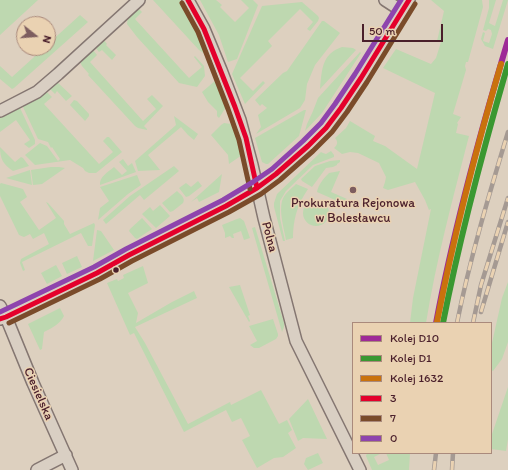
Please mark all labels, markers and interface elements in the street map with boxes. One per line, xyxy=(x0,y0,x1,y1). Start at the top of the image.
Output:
north arrow xyxy=(16,16,56,56)
scale bar xyxy=(364,16,445,42)
text: 50 m xyxy=(369,24,395,38)
text: N xyxy=(40,34,54,45)
marker: Prokuratura Rejonowa w Bolesławcu xyxy=(348,185,358,195)
place label: Prokuratura Rejonowa w Bolesławcu xyxy=(291,196,415,227)
street label: Polna xyxy=(257,220,281,254)
unlabelled marker xyxy=(111,265,121,275)
legend xyxy=(352,322,492,454)
text: Kolej D10 xyxy=(390,331,439,345)
text: Kolej D1 xyxy=(390,351,432,365)
street label: Ciesielska xyxy=(20,365,56,423)
text: Kolej 1632 xyxy=(390,371,443,385)
text: 3 xyxy=(390,391,397,405)
text: 7 xyxy=(390,411,396,425)
text: 0 xyxy=(390,431,397,445)

